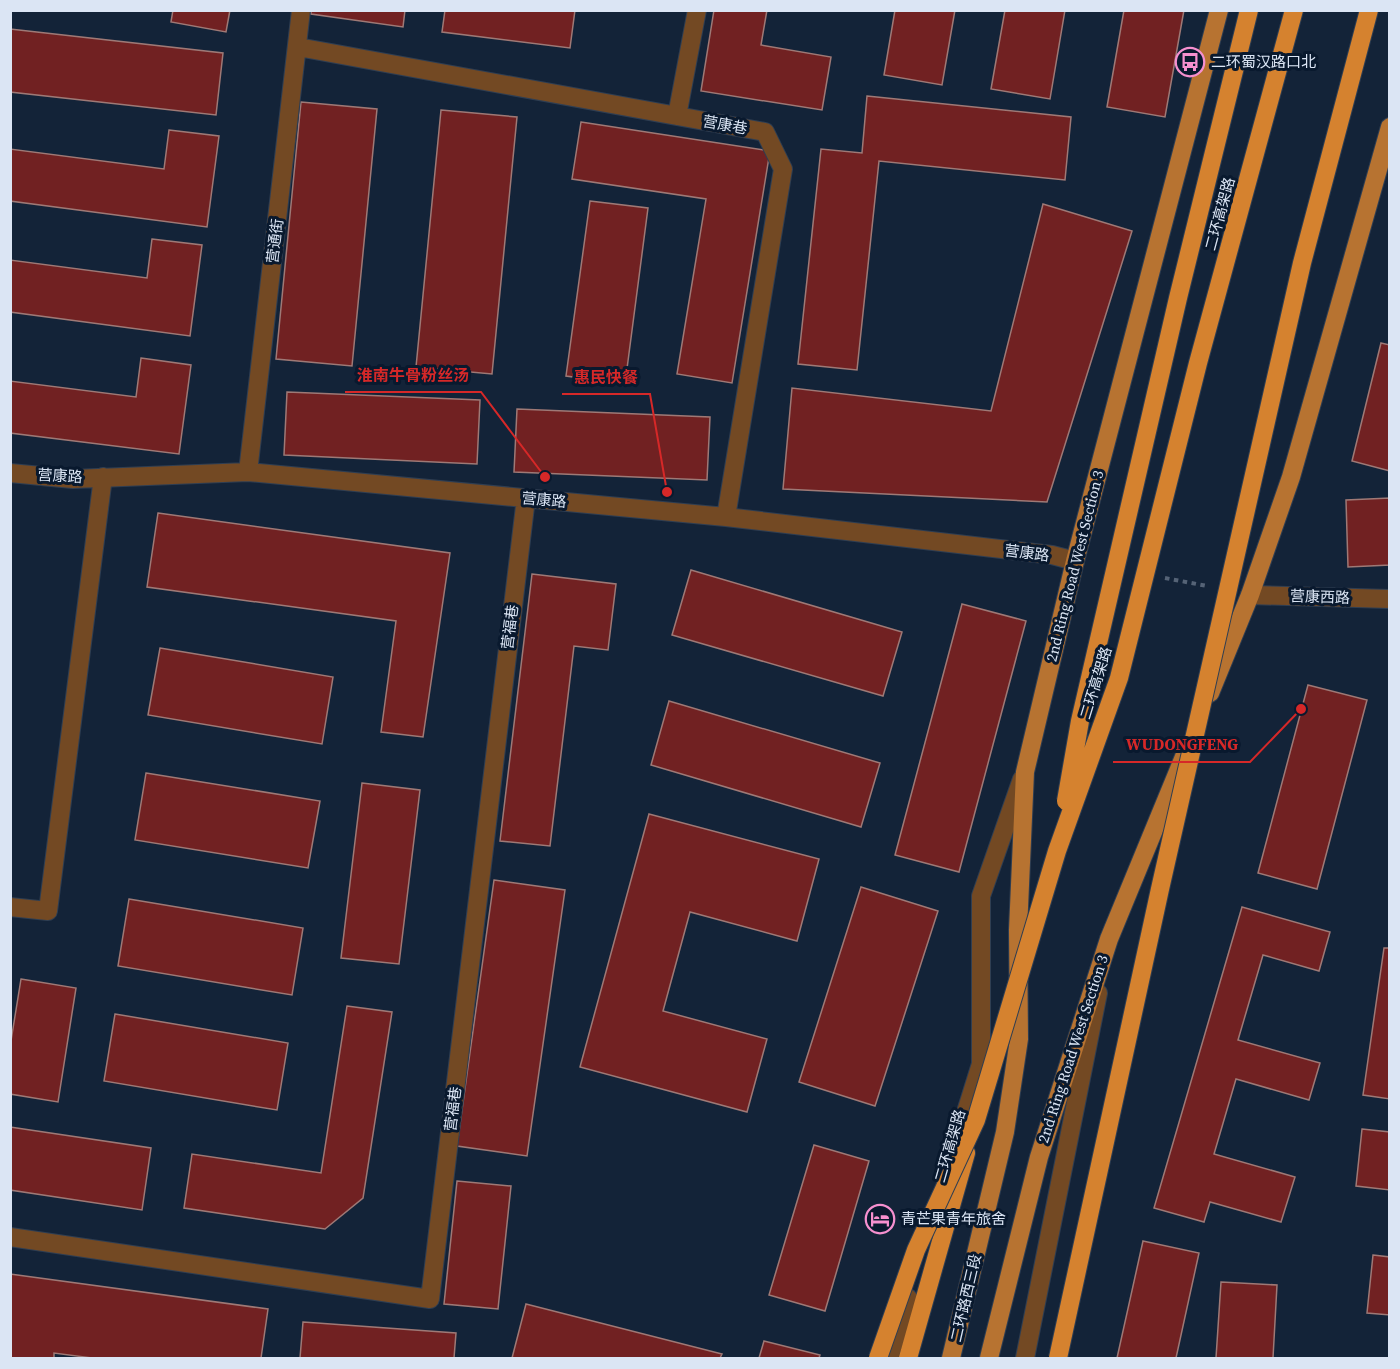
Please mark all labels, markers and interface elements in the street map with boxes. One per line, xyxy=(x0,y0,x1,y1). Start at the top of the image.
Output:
bus stop icon: 二环蜀汉路口北 xyxy=(1174,46,1206,78)
place label: 二环蜀汉路口北 xyxy=(1211,51,1316,72)
street label: 营康巷 xyxy=(701,110,749,139)
street label: 二环高架路 xyxy=(1200,175,1239,253)
street label: 营通街 xyxy=(261,217,288,265)
callout: 淮南牛骨粉丝汤 xyxy=(345,358,481,392)
callout: 惠民快餐 xyxy=(562,360,650,394)
text: 淮南牛骨粉丝汤 xyxy=(357,364,469,386)
text: 惠民快餐 xyxy=(574,366,638,388)
street label: 营康路 xyxy=(37,464,83,487)
street label: 2nd Ring Road West Section 3 xyxy=(1041,468,1108,664)
street label: 营康路 xyxy=(521,487,567,512)
street label: 营康路 xyxy=(1003,539,1051,566)
street label: 营康西路 xyxy=(1290,585,1350,608)
street label: 营福巷 xyxy=(496,603,523,651)
street label: 二环高架路 xyxy=(1075,644,1117,722)
callout: WUDONGFENG xyxy=(1113,728,1250,762)
text: WUDONGFENG xyxy=(1126,733,1238,755)
street label: 2nd Ring Road West Section 3 xyxy=(1032,952,1113,1146)
street label: 营福巷 xyxy=(439,1085,466,1133)
street label: 二环高架路 xyxy=(929,1107,970,1185)
hotel icon: 青芒果青年旅舍 xyxy=(864,1203,896,1235)
place label: 青芒果青年旅舍 xyxy=(901,1208,1006,1229)
street label: 二环路西三段 xyxy=(945,1252,986,1344)

